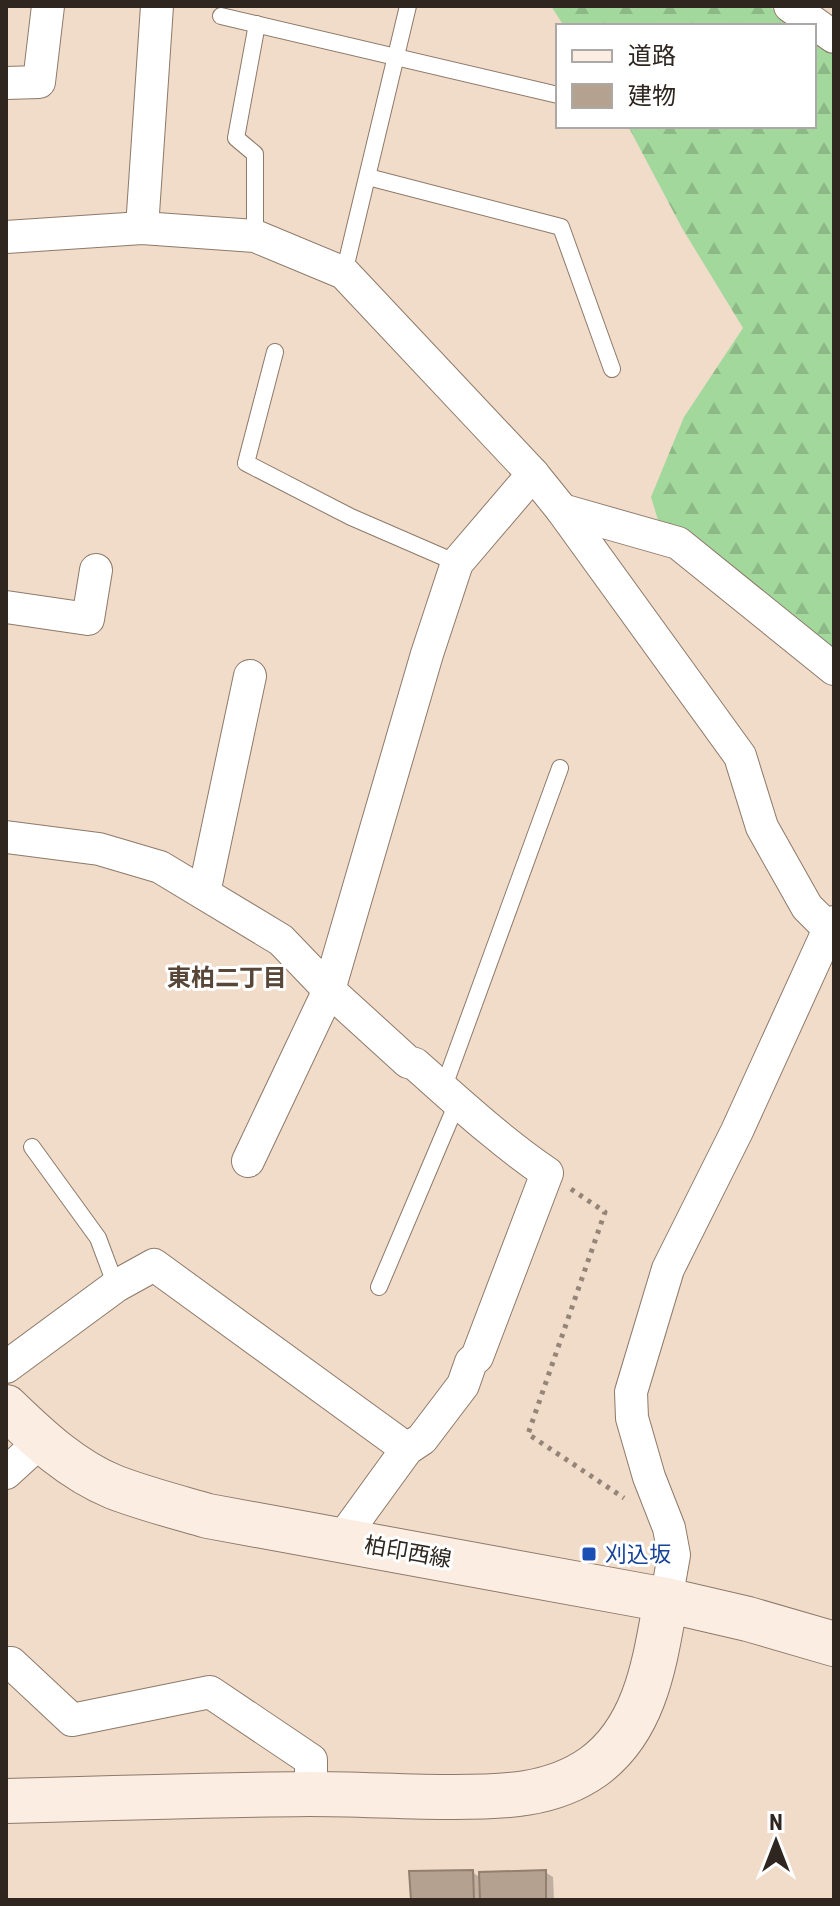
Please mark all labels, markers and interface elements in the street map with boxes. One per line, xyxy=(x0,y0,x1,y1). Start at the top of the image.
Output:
legend xyxy=(556,24,816,128)
text: 道路 xyxy=(628,42,676,70)
text: 建物 xyxy=(628,82,676,110)
district label: 東柏二丁目 xyxy=(167,964,287,992)
street label: 柏印西線 xyxy=(362,1532,454,1572)
place label: 刈込坂 xyxy=(605,1542,671,1567)
marker: 刈込坂 xyxy=(580,1545,598,1563)
north arrow xyxy=(736,1802,816,1882)
text: N xyxy=(769,1810,783,1835)

